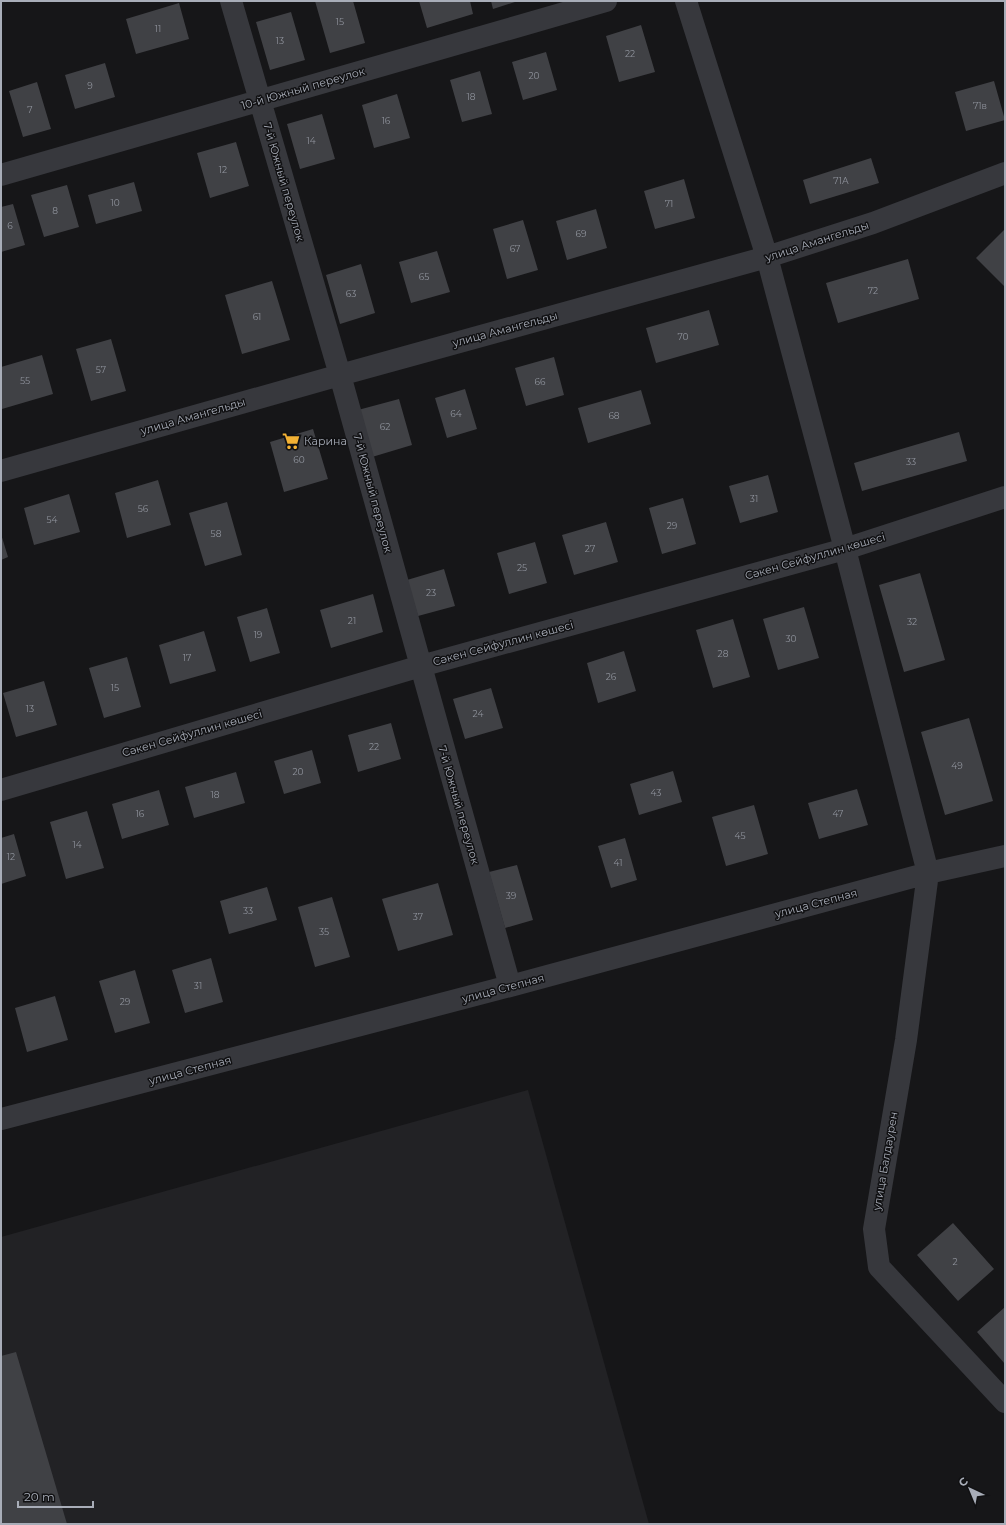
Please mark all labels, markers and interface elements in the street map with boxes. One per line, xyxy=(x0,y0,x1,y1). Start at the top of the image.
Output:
house number: 15 xyxy=(336,16,344,27)
house number: 11 xyxy=(155,23,161,34)
house number: 13 xyxy=(276,35,284,46)
house number: 22 xyxy=(625,48,635,59)
street label: 10-й Южный переулок xyxy=(239,63,367,112)
house number: 20 xyxy=(528,70,540,81)
house number: 9 xyxy=(87,80,93,91)
house number: 18 xyxy=(467,91,476,102)
house number: 71в xyxy=(973,100,987,111)
house number: 7 xyxy=(27,104,33,115)
house number: 16 xyxy=(382,115,391,126)
street label: 7-й Южный переулок xyxy=(260,121,308,243)
house number: 14 xyxy=(306,135,316,146)
house number: 12 xyxy=(219,164,227,175)
house number: 71А xyxy=(833,175,849,186)
house number: 10 xyxy=(110,197,120,208)
house number: 71 xyxy=(665,198,673,209)
house number: 8 xyxy=(52,205,58,216)
street label: улица Амангельды xyxy=(762,218,871,265)
house number: 6 xyxy=(7,220,13,231)
house number: 69 xyxy=(576,228,587,239)
house number: 67 xyxy=(510,243,520,254)
house number: 65 xyxy=(419,271,429,282)
house number: 72 xyxy=(868,285,878,296)
house number: 63 xyxy=(346,288,356,299)
street label: улица Амангельды xyxy=(450,308,559,350)
house number: 61 xyxy=(253,311,261,322)
house number: 70 xyxy=(677,331,689,342)
house number: 57 xyxy=(96,364,106,375)
house number: 55 xyxy=(20,375,30,386)
house number: 66 xyxy=(535,376,546,387)
street label: улица Амангельды xyxy=(138,394,247,438)
house number: 64 xyxy=(450,408,462,419)
house number: 68 xyxy=(608,410,620,421)
house number: 62 xyxy=(380,421,390,432)
supermarket icon: Карина xyxy=(281,431,301,451)
street label: 7-й Южный переулок xyxy=(350,432,396,555)
place label: Карина xyxy=(304,434,347,448)
house number: 60 xyxy=(293,454,305,465)
house number: 33 xyxy=(906,456,916,467)
house number: 31 xyxy=(750,493,758,504)
house number: 56 xyxy=(138,503,149,514)
house number: 54 xyxy=(46,514,58,525)
house number: 29 xyxy=(667,520,678,531)
house number: 58 xyxy=(211,528,222,539)
street label: Сәкен Сейфуллин көшесі xyxy=(743,529,887,583)
house number: 27 xyxy=(585,543,595,554)
house number: 25 xyxy=(517,562,527,573)
house number: 23 xyxy=(426,587,436,598)
house number: 21 xyxy=(348,615,356,626)
house number: 32 xyxy=(907,616,917,627)
street label: Сәкен Сейфуллин көшесі xyxy=(431,617,575,669)
house number: 19 xyxy=(254,629,263,640)
house number: 30 xyxy=(785,633,797,644)
house number: 28 xyxy=(718,648,729,659)
house number: 17 xyxy=(183,652,191,663)
house number: 26 xyxy=(606,671,617,682)
house number: 15 xyxy=(111,682,119,693)
house number: 13 xyxy=(26,703,34,714)
street label: Сәкен Сейфуллин көшесі xyxy=(120,706,264,760)
house number: 24 xyxy=(473,708,483,719)
house number: 22 xyxy=(369,741,379,752)
street label: 7-й Южный переулок xyxy=(435,744,483,866)
house number: 49 xyxy=(951,760,963,771)
house number: 20 xyxy=(292,766,304,777)
house number: 43 xyxy=(651,787,661,798)
house number: 18 xyxy=(211,789,220,800)
house number: 16 xyxy=(136,808,145,819)
house number: 47 xyxy=(833,808,843,819)
house number: 45 xyxy=(734,830,746,841)
house number: 14 xyxy=(72,839,82,850)
house number: 12 xyxy=(7,851,15,862)
house number: 41 xyxy=(614,857,622,868)
street label: улица Степная xyxy=(772,885,859,921)
house number: 39 xyxy=(506,890,517,901)
house number: 33 xyxy=(243,905,253,916)
house number: 37 xyxy=(413,911,423,922)
house number: 35 xyxy=(319,926,329,937)
street label: улица Степная xyxy=(459,970,546,1006)
house number: 31 xyxy=(194,980,202,991)
house number: 29 xyxy=(120,996,131,1007)
street label: улица Степная xyxy=(146,1052,233,1088)
street label: улица Балдаурен xyxy=(869,1111,901,1212)
house number: 2 xyxy=(952,1256,958,1267)
north arrow xyxy=(950,1469,990,1509)
text: С xyxy=(955,1474,971,1490)
scale bar xyxy=(18,1483,93,1509)
text: 20 m xyxy=(24,1489,55,1504)

